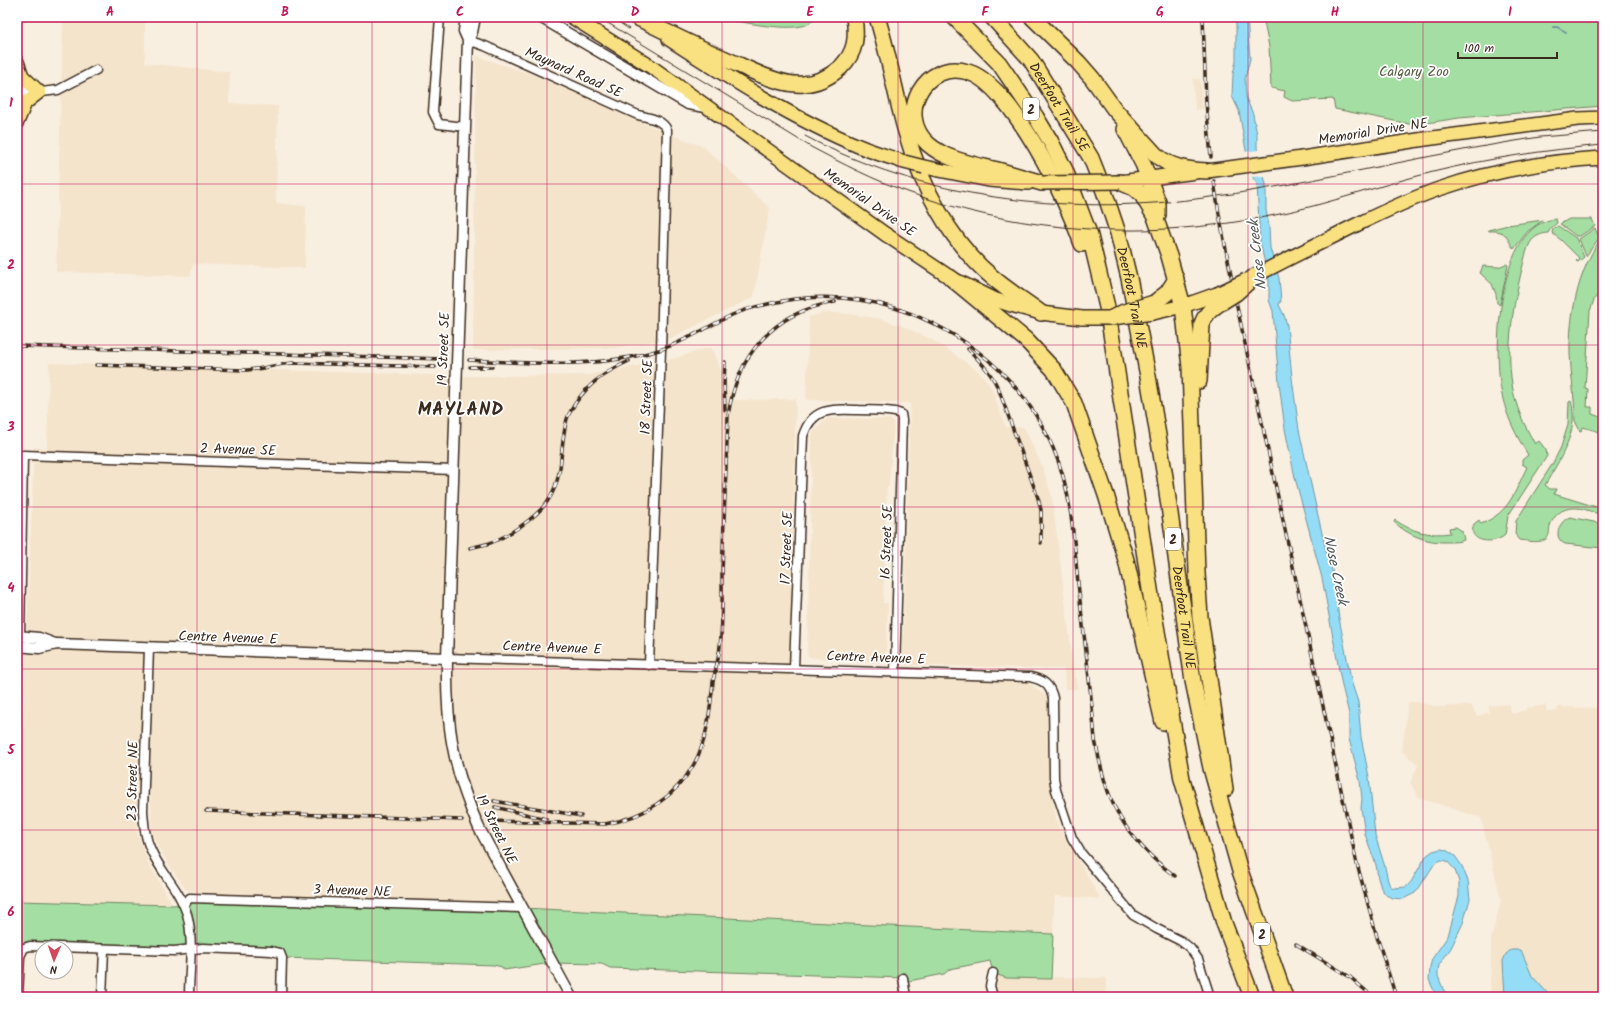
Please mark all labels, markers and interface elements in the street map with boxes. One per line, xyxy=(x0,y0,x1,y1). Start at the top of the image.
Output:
text: A xyxy=(106,2,114,23)
text: B xyxy=(281,2,289,23)
text: C xyxy=(456,2,464,23)
text: D xyxy=(631,2,640,23)
text: E xyxy=(806,2,814,23)
text: F xyxy=(981,2,989,23)
text: G xyxy=(1156,2,1164,23)
text: H xyxy=(1331,2,1340,23)
text: I xyxy=(1508,2,1512,23)
scale bar xyxy=(1458,34,1557,60)
text: 100 m xyxy=(1464,39,1495,58)
street label: Maynard Road SE xyxy=(521,42,627,105)
street label: Deerfoot Trail SE xyxy=(1023,58,1095,157)
park label: Calgary Zoo xyxy=(1379,61,1449,83)
text: 1 xyxy=(9,93,13,114)
road number: 2 xyxy=(1023,98,1039,120)
street label: Memorial Drive NE xyxy=(1317,112,1430,152)
street label: Memorial Drive SE xyxy=(819,163,921,244)
water label: Nose Creek xyxy=(1242,216,1274,291)
street label: Deerfoot Trail NE xyxy=(1110,244,1153,352)
text: 2 xyxy=(7,255,15,276)
street label: 19 Street SE xyxy=(432,311,456,386)
street label: 18 Street SE xyxy=(635,358,659,435)
district label: MAYLAND xyxy=(418,396,504,425)
text: 3 xyxy=(6,417,15,438)
street label: 2 Avenue SE xyxy=(200,438,277,462)
street label: 16 Street SE xyxy=(875,504,899,580)
street label: 17 Street SE xyxy=(775,510,799,585)
road number: 2 xyxy=(1165,528,1181,550)
water label: Nose Creek xyxy=(1316,533,1355,609)
street label: Deerfoot Trail NE xyxy=(1165,564,1201,671)
text: 4 xyxy=(7,578,15,599)
street label: Centre Avenue E xyxy=(178,625,279,651)
street label: Centre Avenue E xyxy=(502,635,603,661)
street label: Centre Avenue E xyxy=(826,645,927,671)
text: 5 xyxy=(7,740,16,761)
street label: 23 Street NE xyxy=(121,740,145,821)
street label: 19 Street NE xyxy=(470,791,523,869)
street label: 3 Avenue NE xyxy=(313,879,392,903)
text: 6 xyxy=(7,902,15,923)
road number: 2 xyxy=(1254,923,1270,945)
north arrow xyxy=(34,940,74,980)
text: N xyxy=(50,960,57,978)

